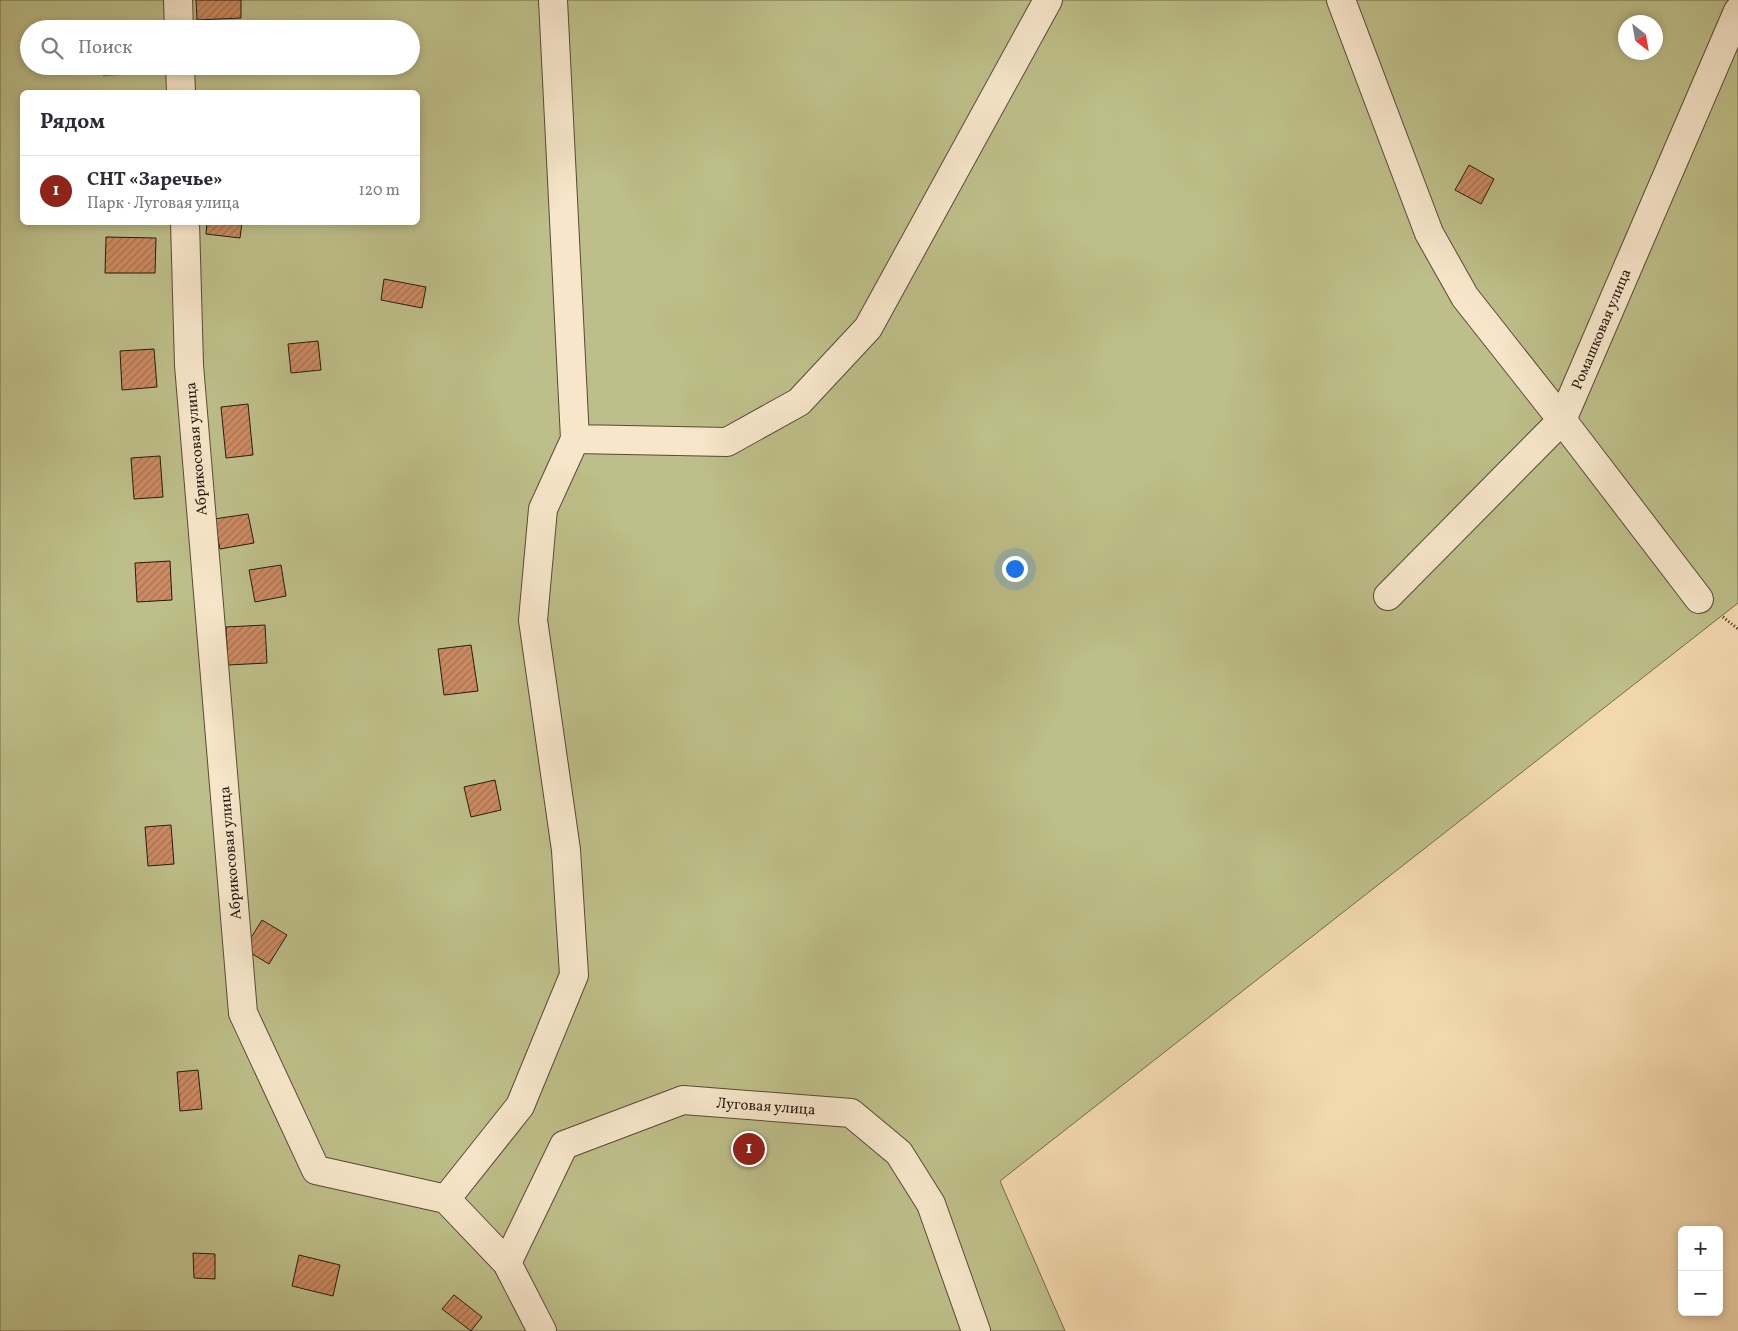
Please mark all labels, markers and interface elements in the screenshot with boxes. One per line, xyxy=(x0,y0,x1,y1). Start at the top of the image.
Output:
north arrow xyxy=(1618,15,1663,60)
search box xyxy=(20,20,420,75)
icon: search xyxy=(38,34,66,62)
text: Поиск xyxy=(78,35,132,61)
text: Рядом xyxy=(40,108,105,137)
text: СНТ «Заречье» xyxy=(87,167,223,193)
text: 1 xyxy=(53,180,59,202)
text: 120 m xyxy=(358,180,400,202)
text: Парк · Луговая улица xyxy=(87,193,240,215)
street label: Ромашковая улица xyxy=(1567,266,1637,393)
street label: Абрикосовая улица xyxy=(181,381,214,516)
your location xyxy=(1002,556,1028,582)
street label: Абрикосовая улица xyxy=(215,785,248,920)
street label: Луговая улица xyxy=(716,1094,816,1121)
pin: 1 xyxy=(733,1130,765,1168)
map controls xyxy=(1678,1226,1723,1316)
button: + xyxy=(1678,1226,1723,1271)
button: − xyxy=(1678,1271,1723,1316)

